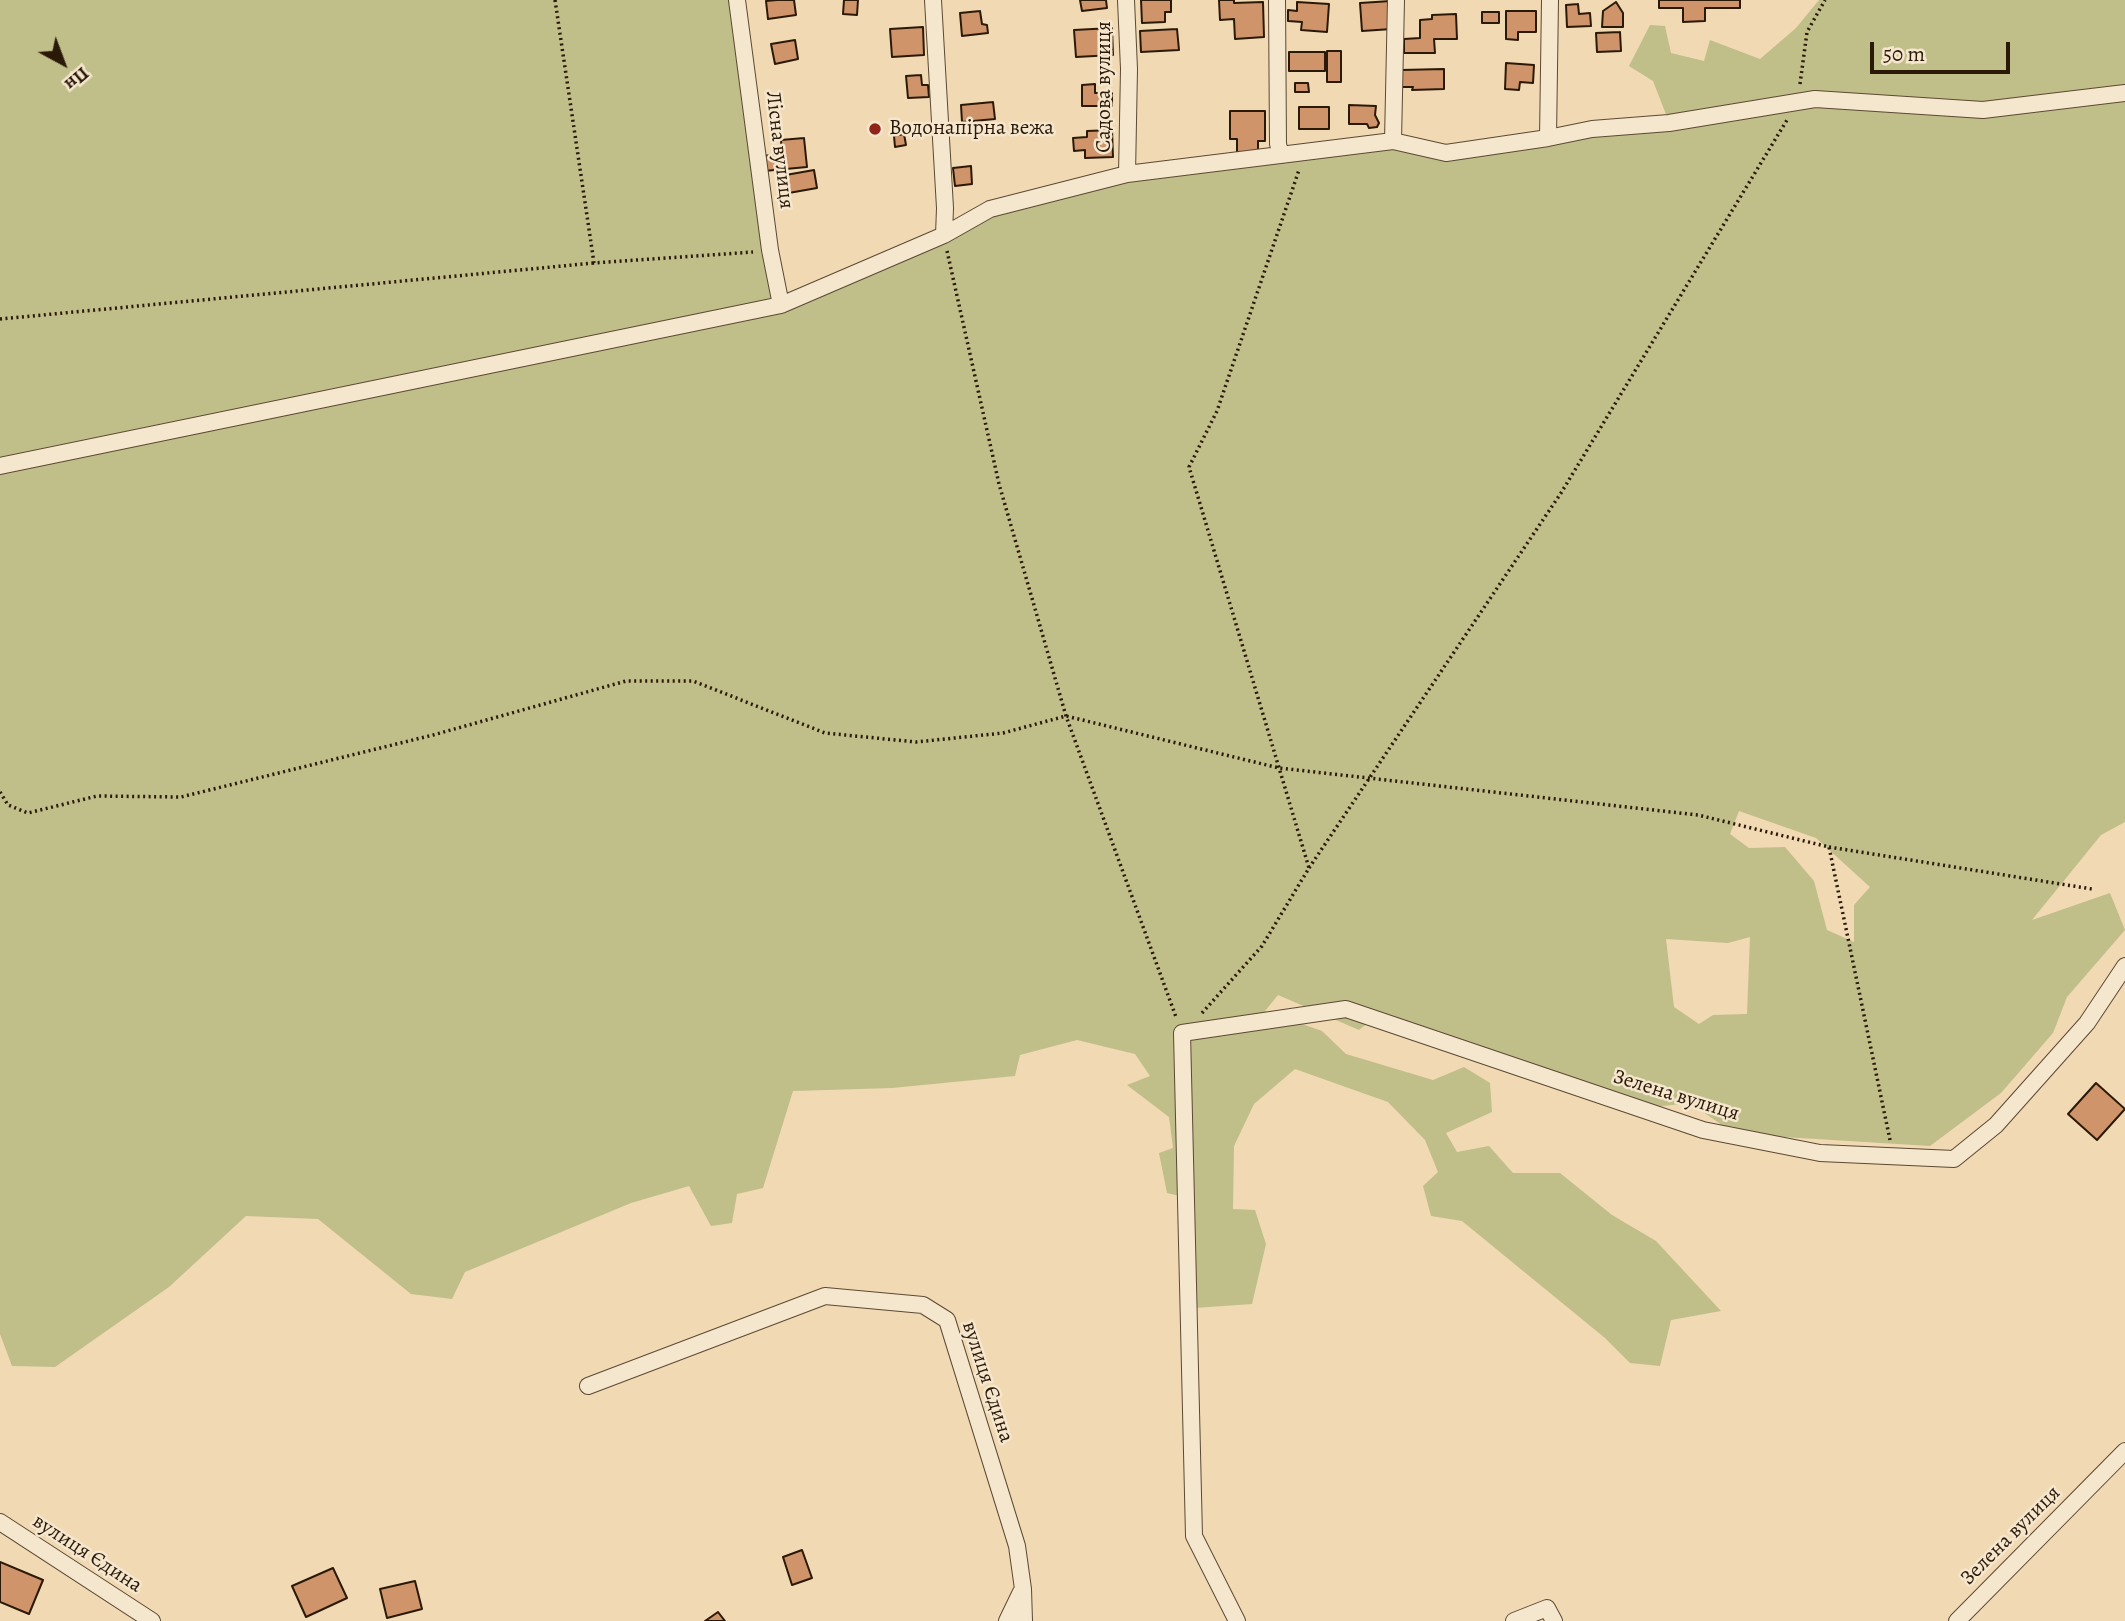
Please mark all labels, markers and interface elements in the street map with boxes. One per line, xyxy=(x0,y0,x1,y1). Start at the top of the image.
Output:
street label: Садова вулиця xyxy=(1092,21,1118,153)
north arrow xyxy=(28,28,98,98)
scale bar xyxy=(1873,28,2013,72)
text: 50 m xyxy=(1883,40,1925,68)
text: Пн xyxy=(59,61,95,97)
street label: Лісна вулиця xyxy=(759,90,799,210)
place label: Водонапірна вежа xyxy=(889,116,1054,142)
marker: Водонапірна вежа xyxy=(867,121,883,137)
street label: Зелена вулиця xyxy=(1610,1065,1742,1127)
street label: вулиця Єдина xyxy=(956,1318,1018,1446)
street label: Зелена вулиця xyxy=(1956,1481,2066,1591)
street label: вулиця Єдина xyxy=(27,1509,147,1599)

